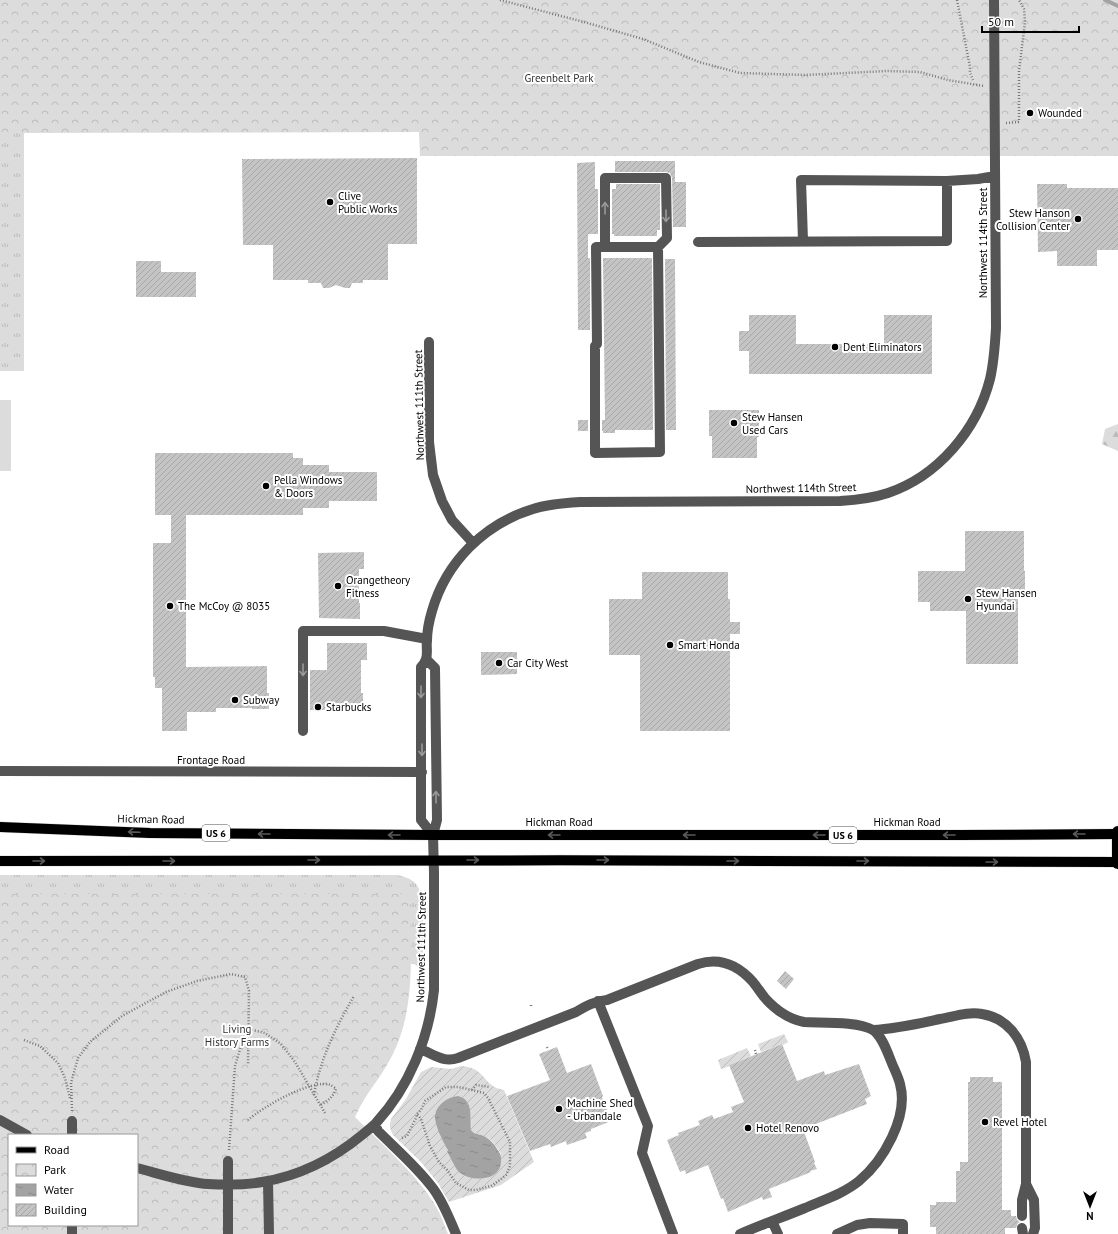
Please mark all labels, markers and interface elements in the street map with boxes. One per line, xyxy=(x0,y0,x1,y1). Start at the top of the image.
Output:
scale bar xyxy=(982,8,1079,34)
text: 50 m xyxy=(988,14,1014,29)
park label: Greenbelt Park xyxy=(524,71,594,85)
place label: Wounded xyxy=(1038,106,1082,120)
marker: Wounded xyxy=(1025,108,1035,118)
street label: Northwest 114th Street xyxy=(976,187,990,298)
place label: Clive Public Works xyxy=(338,189,398,216)
marker: Clive Public Works xyxy=(325,197,335,207)
one-way arrow xyxy=(601,202,609,215)
place label: Stew Hanson Collision Center xyxy=(996,206,1070,233)
one-way arrow xyxy=(662,209,670,222)
marker: Stew Hanson Collision Center xyxy=(1073,214,1083,224)
place label: Dent Eliminators xyxy=(843,340,922,354)
marker: Dent Eliminators xyxy=(830,342,840,352)
street label: Northwest 111th Street xyxy=(411,349,427,460)
place label: Stew Hansen Used Cars xyxy=(742,410,803,437)
marker: Stew Hansen Used Cars xyxy=(729,418,739,428)
place label: Pella Windows & Doors xyxy=(274,473,343,500)
street label: Northwest 114th Street xyxy=(746,480,857,496)
marker: Pella Windows & Doors xyxy=(261,481,271,491)
place label: Orangetheory Fitness xyxy=(346,573,411,600)
marker: Orangetheory Fitness xyxy=(333,581,343,591)
place label: Stew Hansen Hyundai xyxy=(976,586,1037,613)
marker: Stew Hansen Hyundai xyxy=(963,594,973,604)
place label: The McCoy @ 8035 xyxy=(178,599,270,613)
marker: The McCoy @ 8035 xyxy=(165,601,175,611)
place label: Smart Honda xyxy=(678,638,740,652)
marker: Smart Honda xyxy=(665,640,675,650)
place label: Car City West xyxy=(507,656,569,670)
marker: Car City West xyxy=(494,658,504,668)
one-way arrow xyxy=(299,663,307,676)
one-way arrow xyxy=(417,685,425,698)
place label: Subway xyxy=(243,693,280,707)
marker: Subway xyxy=(230,695,240,705)
place label: Starbucks xyxy=(326,700,372,714)
marker: Starbucks xyxy=(313,702,323,712)
one-way arrow xyxy=(418,743,426,756)
street label: Frontage Road xyxy=(177,753,245,767)
one-way arrow xyxy=(433,791,440,804)
street label: Hickman Road xyxy=(117,811,185,827)
street label: Hickman Road xyxy=(525,815,593,829)
street label: Hickman Road xyxy=(873,815,941,829)
road number: US 6 xyxy=(202,825,230,841)
road number: US 6 xyxy=(829,827,857,843)
one-way arrow xyxy=(128,829,141,836)
one-way arrow xyxy=(258,830,271,838)
one-way arrow xyxy=(1073,830,1086,838)
one-way arrow xyxy=(388,831,401,839)
one-way arrow xyxy=(548,831,561,839)
one-way arrow xyxy=(683,831,696,839)
one-way arrow xyxy=(813,831,826,839)
one-way arrow xyxy=(943,831,956,839)
one-way arrow xyxy=(466,856,479,864)
one-way arrow xyxy=(596,856,609,864)
one-way arrow xyxy=(32,857,45,865)
one-way arrow xyxy=(162,857,175,865)
one-way arrow xyxy=(307,857,320,864)
one-way arrow xyxy=(726,857,739,865)
one-way arrow xyxy=(856,857,869,865)
one-way arrow xyxy=(985,858,998,866)
street label: Northwest 111th Street xyxy=(413,891,429,1002)
park label: Living History Farms xyxy=(205,1022,270,1049)
place label: Machine Shed - Urbandale xyxy=(567,1096,633,1123)
marker: Machine Shed - Urbandale xyxy=(554,1104,564,1114)
place label: Revel Hotel xyxy=(993,1115,1048,1129)
marker: Revel Hotel xyxy=(980,1117,990,1127)
place label: Hotel Renovo xyxy=(756,1121,819,1135)
marker: Hotel Renovo xyxy=(743,1123,753,1133)
legend xyxy=(8,1134,138,1226)
text: Road xyxy=(44,1142,69,1157)
text: Park xyxy=(44,1162,66,1177)
text: Water xyxy=(44,1182,74,1197)
north arrow xyxy=(1070,1186,1110,1226)
text: Building xyxy=(44,1202,87,1217)
text: N xyxy=(1086,1209,1094,1223)

